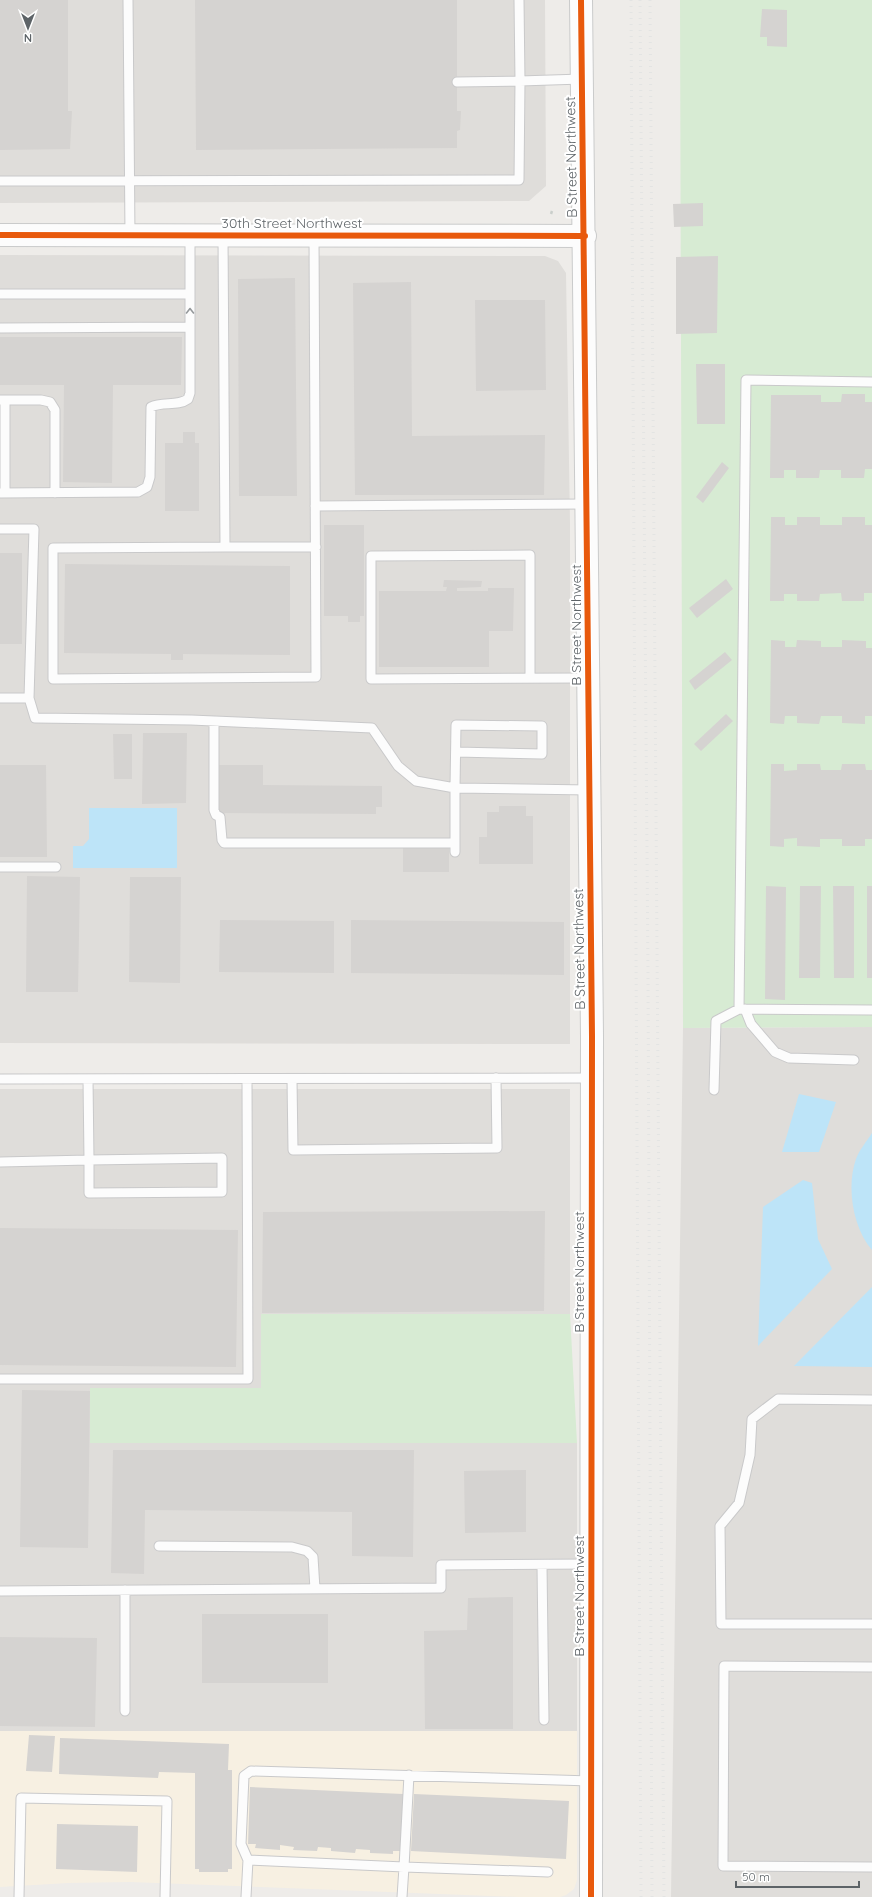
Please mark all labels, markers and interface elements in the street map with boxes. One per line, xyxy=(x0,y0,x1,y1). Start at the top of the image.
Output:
north arrow xyxy=(8,8,48,48)
text: N xyxy=(24,31,32,45)
street label: B Street Northwest xyxy=(561,96,581,218)
street label: 30th Street Northwest xyxy=(222,214,363,232)
one-way arrow xyxy=(186,308,194,314)
street label: B Street Northwest xyxy=(567,564,585,686)
street label: B Street Northwest xyxy=(569,888,589,1010)
street label: B Street Northwest xyxy=(570,1211,588,1333)
street label: B Street Northwest xyxy=(570,1535,588,1657)
scale bar xyxy=(736,1863,859,1889)
text: 50 m xyxy=(742,1869,770,1884)

